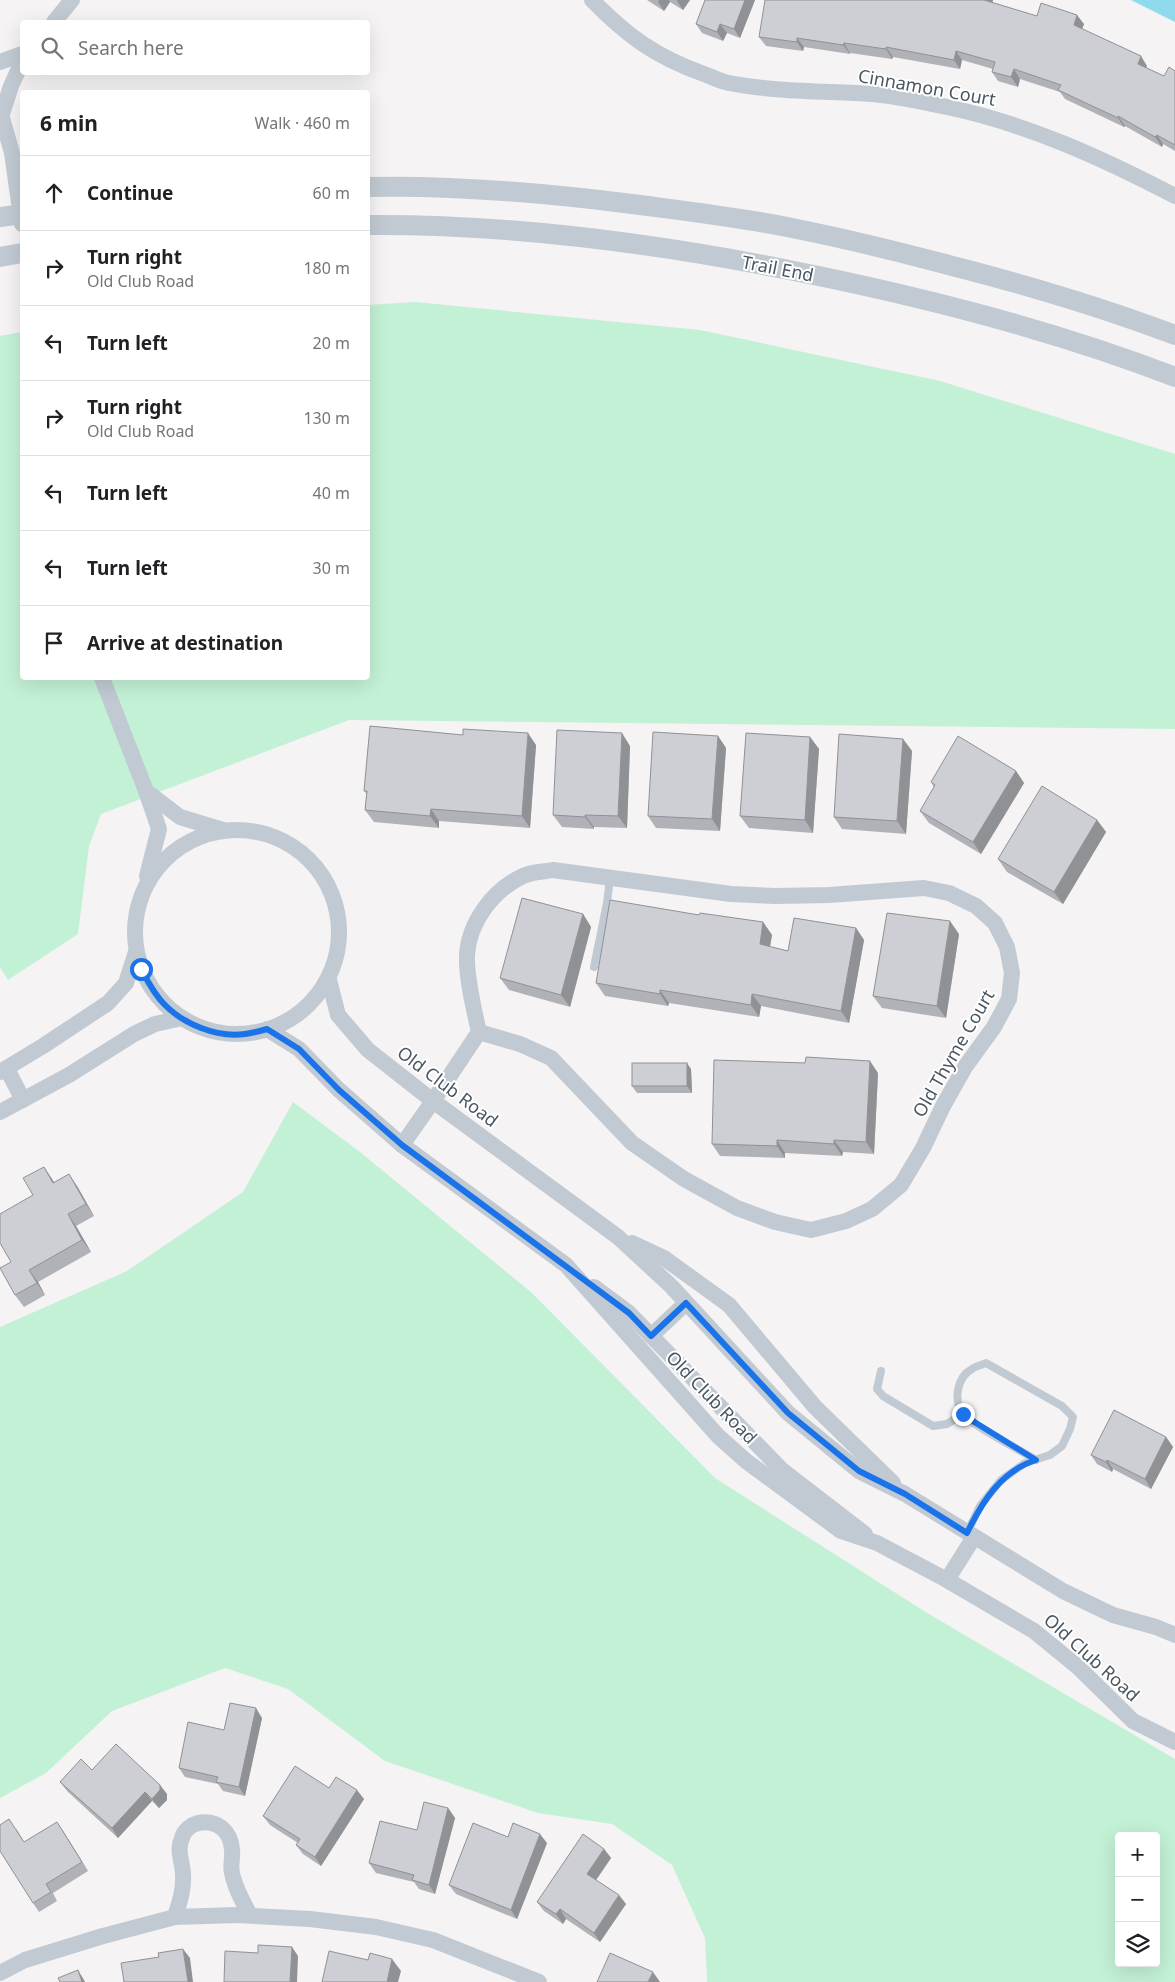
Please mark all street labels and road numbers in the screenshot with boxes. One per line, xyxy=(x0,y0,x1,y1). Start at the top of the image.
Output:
street label: Cinnamon Court xyxy=(856,63,998,111)
street label: Trail End xyxy=(740,249,816,287)
street label: Old Thyme Court xyxy=(907,984,1000,1121)
street label: Old Club Road xyxy=(393,1040,503,1132)
street label: Old Club Road xyxy=(661,1345,763,1449)
street label: Old Club Road xyxy=(1039,1608,1145,1706)

